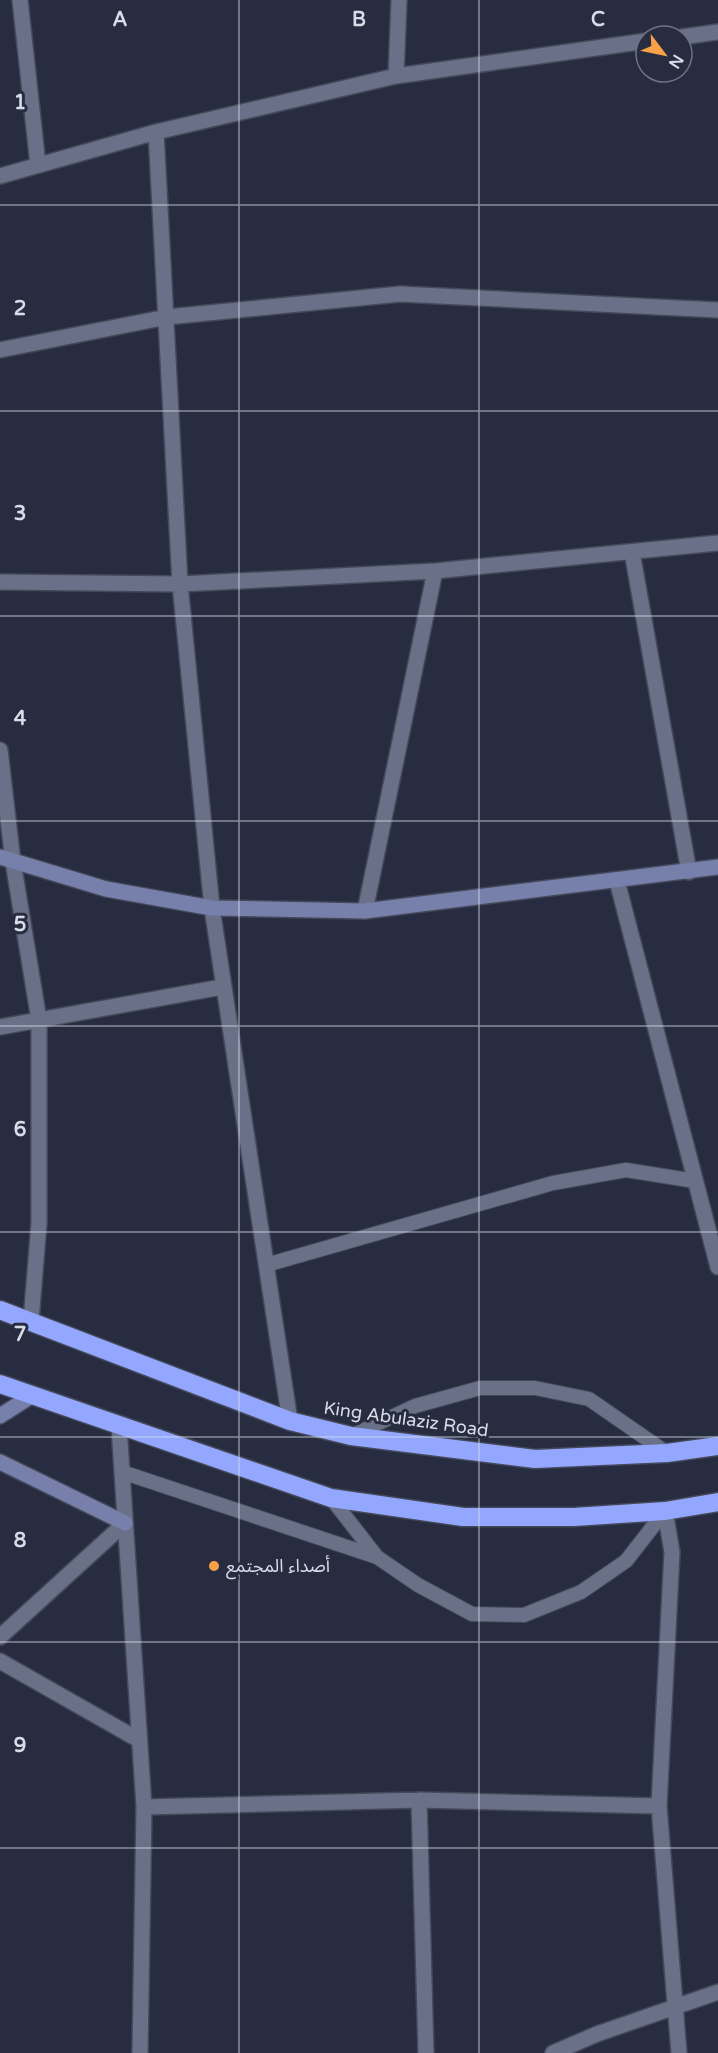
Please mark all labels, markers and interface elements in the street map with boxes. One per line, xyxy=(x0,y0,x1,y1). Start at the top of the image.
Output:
text: A xyxy=(113,8,128,32)
text: B xyxy=(352,8,366,32)
text: C xyxy=(591,8,605,32)
north arrow xyxy=(634,24,694,84)
text: N xyxy=(664,51,688,72)
text: 1 xyxy=(14,91,26,115)
text: 2 xyxy=(14,297,26,321)
text: 3 xyxy=(14,502,26,526)
text: 4 xyxy=(14,707,27,731)
text: 5 xyxy=(14,913,26,937)
text: 6 xyxy=(14,1118,26,1142)
text: 7 xyxy=(14,1323,26,1347)
street label: King Abulaziz Road xyxy=(322,1397,490,1441)
text: 8 xyxy=(14,1529,26,1553)
place label: أصداء المجتمع xyxy=(226,1555,330,1580)
marker: أصداء المجتمع xyxy=(207,1559,221,1573)
text: 9 xyxy=(14,1734,26,1758)

